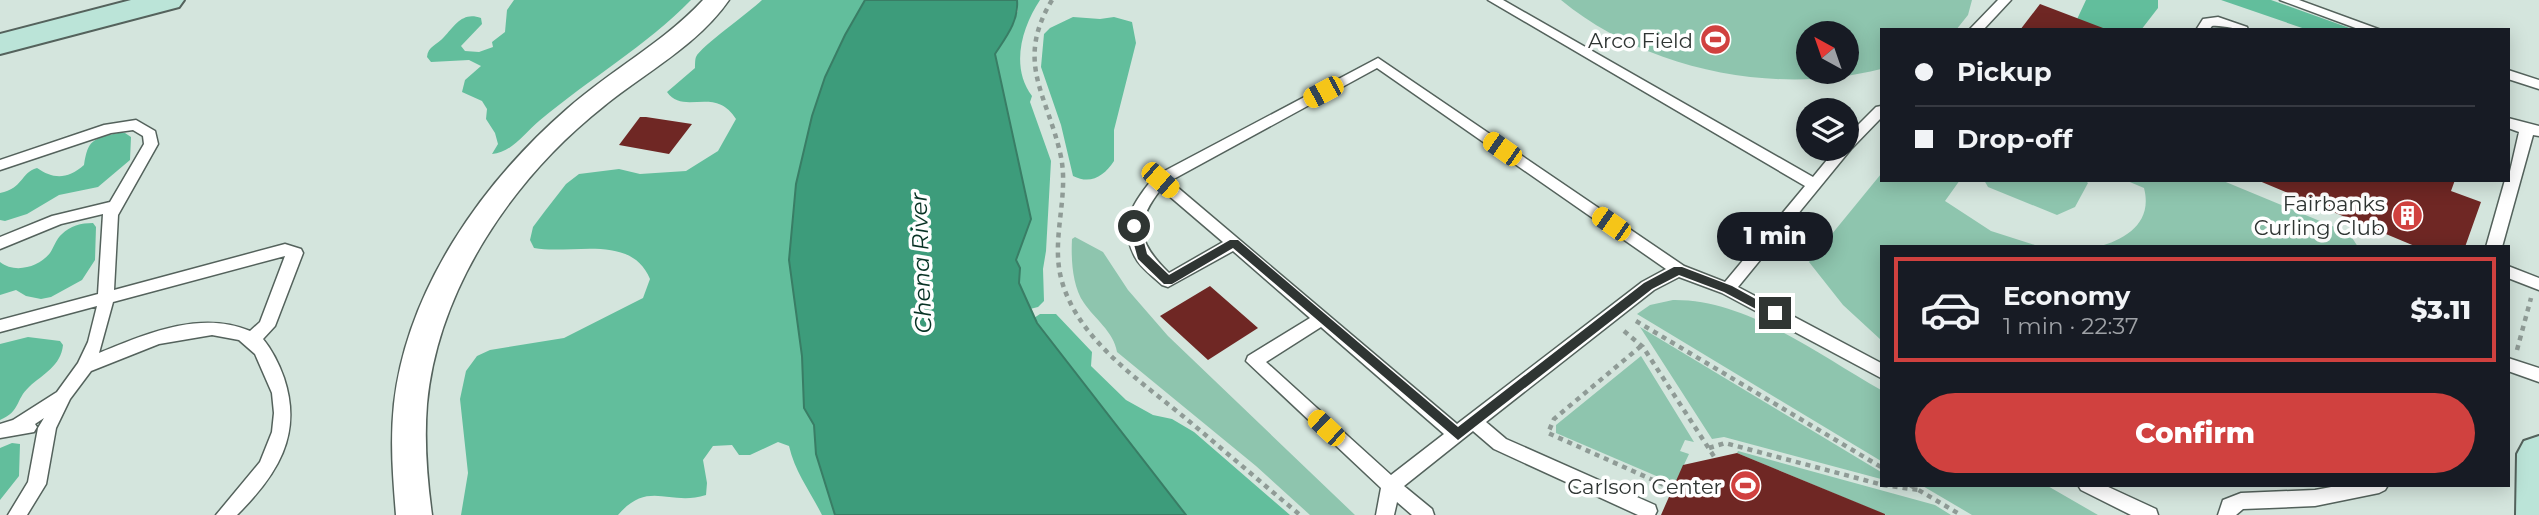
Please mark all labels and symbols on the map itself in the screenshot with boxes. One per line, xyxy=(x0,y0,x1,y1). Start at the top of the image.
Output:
north arrow xyxy=(1796,21,1858,84)
sports icon: Arco Field xyxy=(1699,23,1733,57)
place label: Arco Field xyxy=(1588,28,1693,53)
car xyxy=(1300,73,1347,111)
car xyxy=(1479,128,1526,170)
car xyxy=(1138,158,1183,202)
water label: Chena River xyxy=(905,191,937,334)
place label: Fairbanks Curling Club xyxy=(2254,191,2385,240)
building icon: Fairbanks Curling Club xyxy=(2391,198,2425,232)
car xyxy=(1588,203,1635,245)
route start xyxy=(1118,210,1150,242)
callout: 1 min xyxy=(1717,212,1833,260)
route end xyxy=(1759,297,1791,329)
car xyxy=(1304,406,1349,450)
sports icon: Carlson Center xyxy=(1728,469,1762,503)
place label: Carlson Center xyxy=(1567,474,1722,499)

